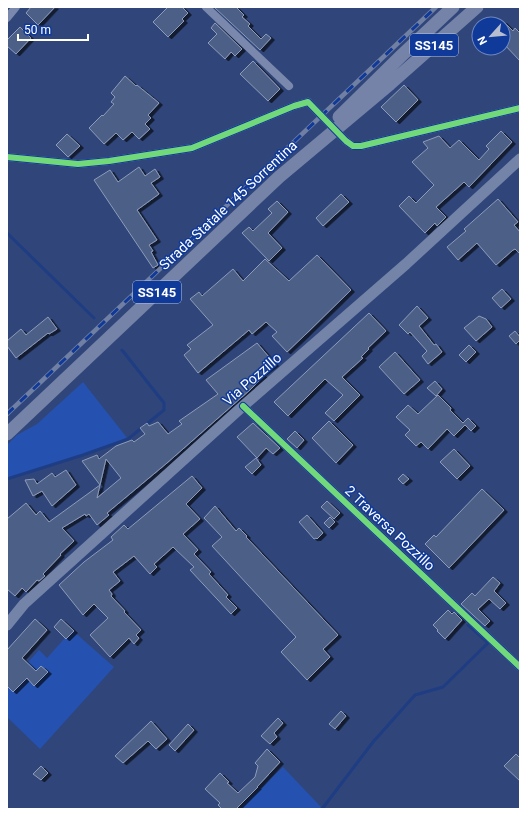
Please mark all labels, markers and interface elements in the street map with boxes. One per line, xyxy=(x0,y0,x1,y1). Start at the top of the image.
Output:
scale bar xyxy=(18,16,88,42)
north arrow xyxy=(471,16,511,56)
text: 50 m xyxy=(24,23,51,37)
road number: SS145 xyxy=(410,34,458,56)
text: N xyxy=(475,34,490,47)
street label: Strada Statale 145 Sorrentina xyxy=(156,137,300,273)
road number: SS145 xyxy=(133,281,181,303)
street label: Via Pozzillo xyxy=(220,349,284,409)
street label: 2 Traversa Pozzillo xyxy=(342,482,438,574)

